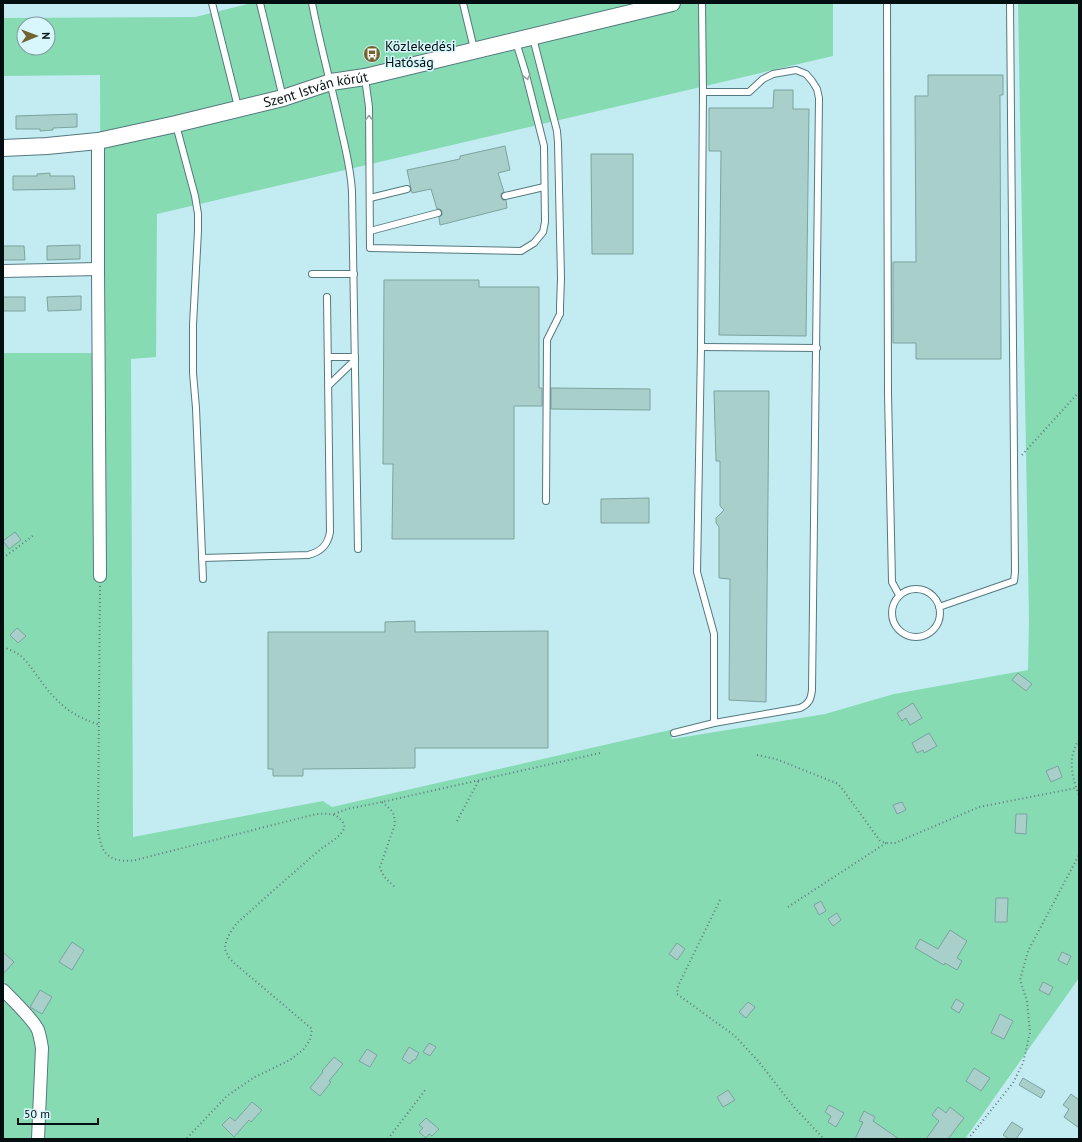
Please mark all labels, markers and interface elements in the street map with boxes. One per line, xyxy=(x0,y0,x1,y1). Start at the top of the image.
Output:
north arrow xyxy=(16,16,56,56)
text: N xyxy=(39,32,53,40)
place label: Közlekedési Hatóság xyxy=(385,37,456,71)
bus stop icon: Közlekedési Hatóság xyxy=(362,44,382,64)
street label: Szent István körút xyxy=(261,68,370,111)
one-way arrow xyxy=(522,74,531,81)
one-way arrow xyxy=(365,115,373,121)
scale bar xyxy=(18,1100,98,1126)
text: 50 m xyxy=(24,1106,50,1121)

